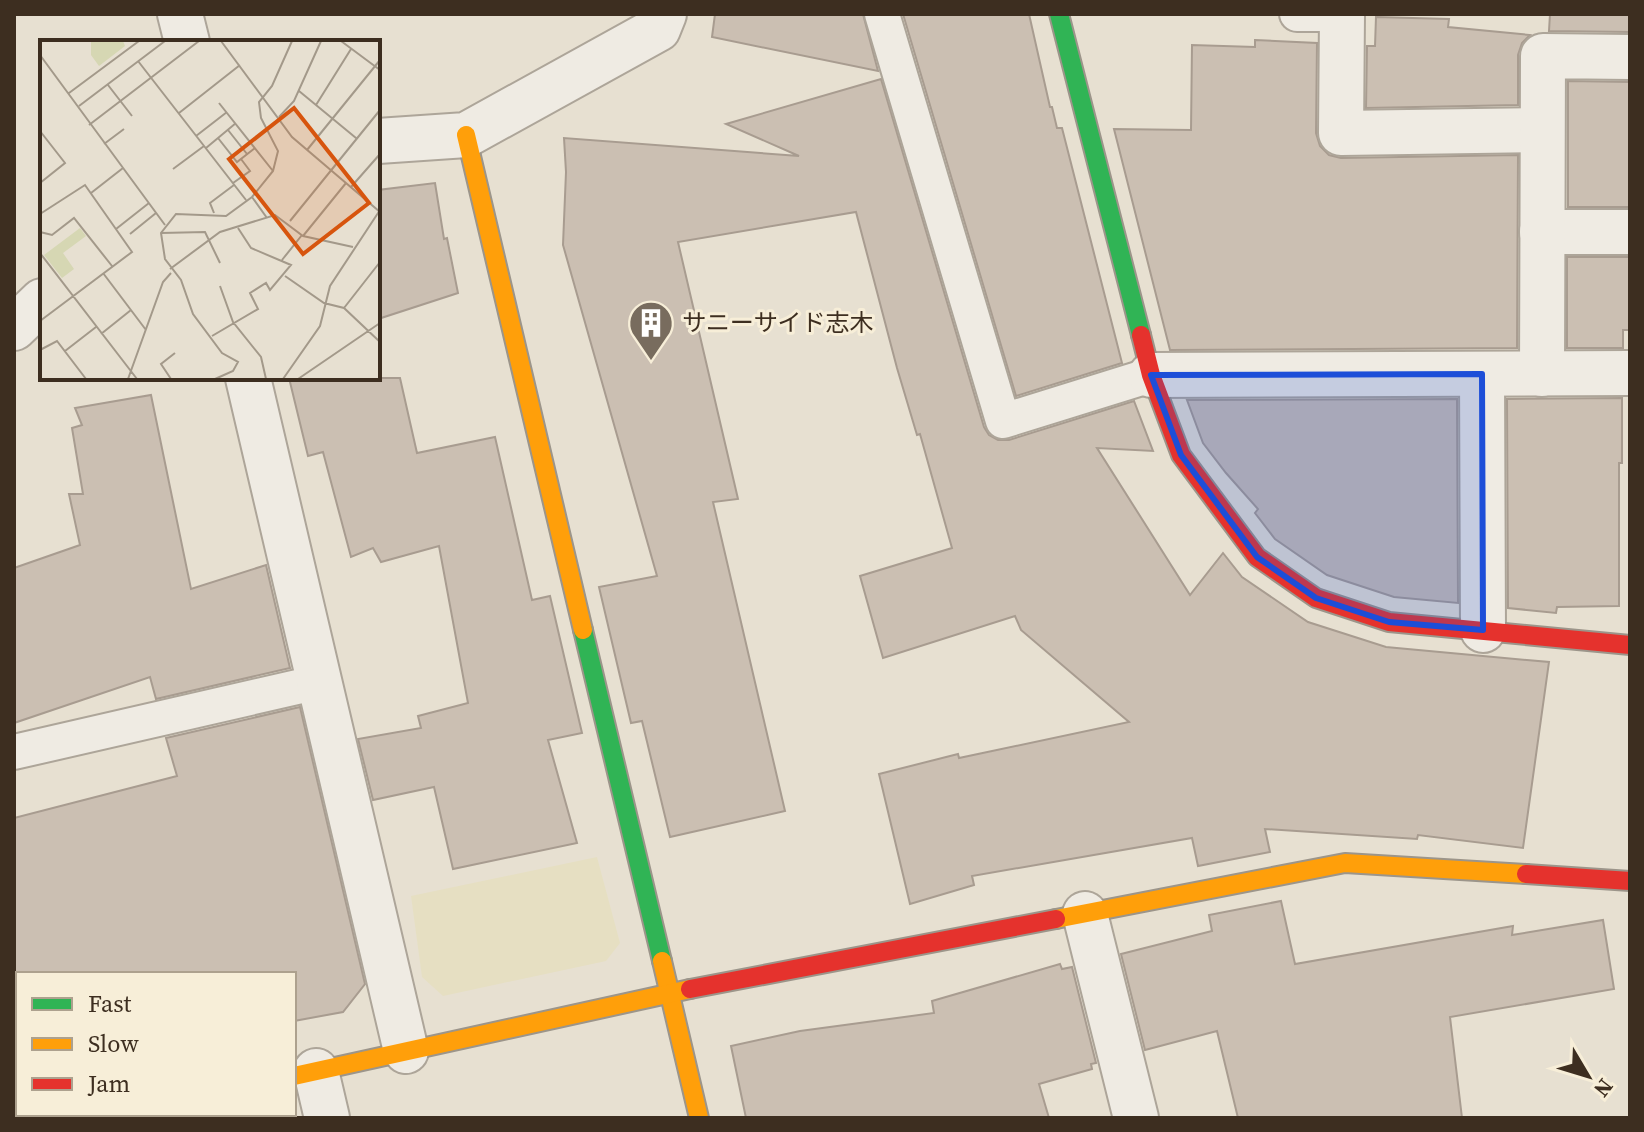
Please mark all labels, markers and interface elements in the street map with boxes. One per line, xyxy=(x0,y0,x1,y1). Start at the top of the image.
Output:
inset map xyxy=(40,40,380,380)
building icon: サニーサイド志木 xyxy=(627,299,675,362)
place label: サニーサイド志木 xyxy=(682,306,874,339)
legend xyxy=(16,972,296,1116)
text: Fast xyxy=(88,987,132,1020)
text: Slow xyxy=(88,1027,139,1060)
north arrow xyxy=(1548,1036,1628,1116)
text: Jam xyxy=(87,1067,130,1100)
text: N xyxy=(1587,1073,1621,1104)

